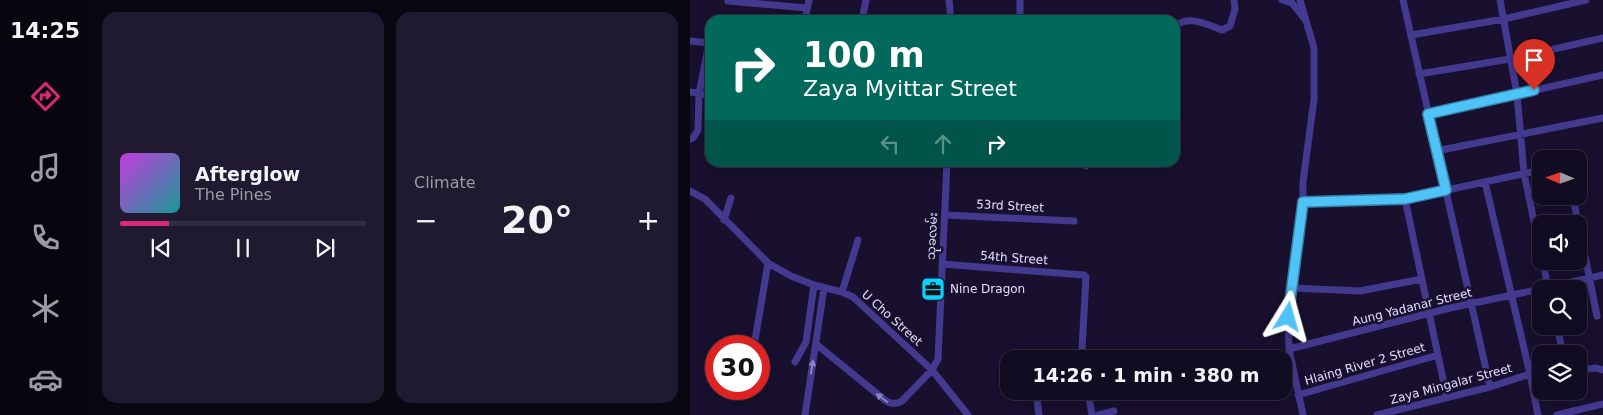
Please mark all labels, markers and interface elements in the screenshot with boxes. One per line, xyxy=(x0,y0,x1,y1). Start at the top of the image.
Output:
text: 14:25 xyxy=(10,18,80,43)
icon: right xyxy=(720,35,785,100)
text: 100 m xyxy=(803,35,925,75)
pin xyxy=(1513,39,1555,90)
icon: arrive xyxy=(1520,46,1548,74)
text: Zaya Myittar Street xyxy=(803,76,1017,101)
icon: directions xyxy=(28,79,63,114)
icon: left xyxy=(876,130,904,158)
icon: ahead xyxy=(929,130,957,158)
icon: right xyxy=(982,130,1010,158)
icon: music xyxy=(28,150,63,185)
north arrow xyxy=(1532,150,1588,205)
map controls xyxy=(1532,150,1587,400)
text: Afterglow xyxy=(195,163,300,185)
text: Climate xyxy=(414,173,476,192)
text: The Pines xyxy=(195,185,272,204)
street label: 53rd Street xyxy=(976,197,1045,215)
text: 20° xyxy=(501,198,573,242)
text: − xyxy=(414,204,437,237)
text: + xyxy=(637,204,660,237)
street label: သုခလမ်း xyxy=(922,212,943,260)
button: sound xyxy=(1532,215,1587,270)
icon: phone xyxy=(28,220,63,255)
icon: previous xyxy=(147,234,175,262)
icon: pause xyxy=(229,234,257,262)
icon: next xyxy=(311,234,339,262)
street label: 54th Street xyxy=(980,249,1049,267)
office icon: Nine Dragon xyxy=(920,276,946,302)
button: search xyxy=(1532,280,1587,335)
place label: Nine Dragon xyxy=(950,282,1025,296)
street label: Aung Yadanar Street xyxy=(1351,285,1474,329)
street label: U Cho Street xyxy=(859,287,925,349)
position arrow xyxy=(1261,290,1313,342)
icon: climate xyxy=(28,291,63,326)
speed limit sign: 30 xyxy=(705,335,770,400)
street label: Hlaing River 2 Street xyxy=(1303,340,1427,388)
button: layers xyxy=(1532,345,1587,400)
one-way arrow xyxy=(808,358,816,374)
street label: Zaya Mingalar Street xyxy=(1388,361,1514,407)
icon: car xyxy=(28,362,63,397)
text: 14:26 · 1 min · 380 m xyxy=(1032,364,1260,386)
one-way arrow xyxy=(876,392,889,403)

